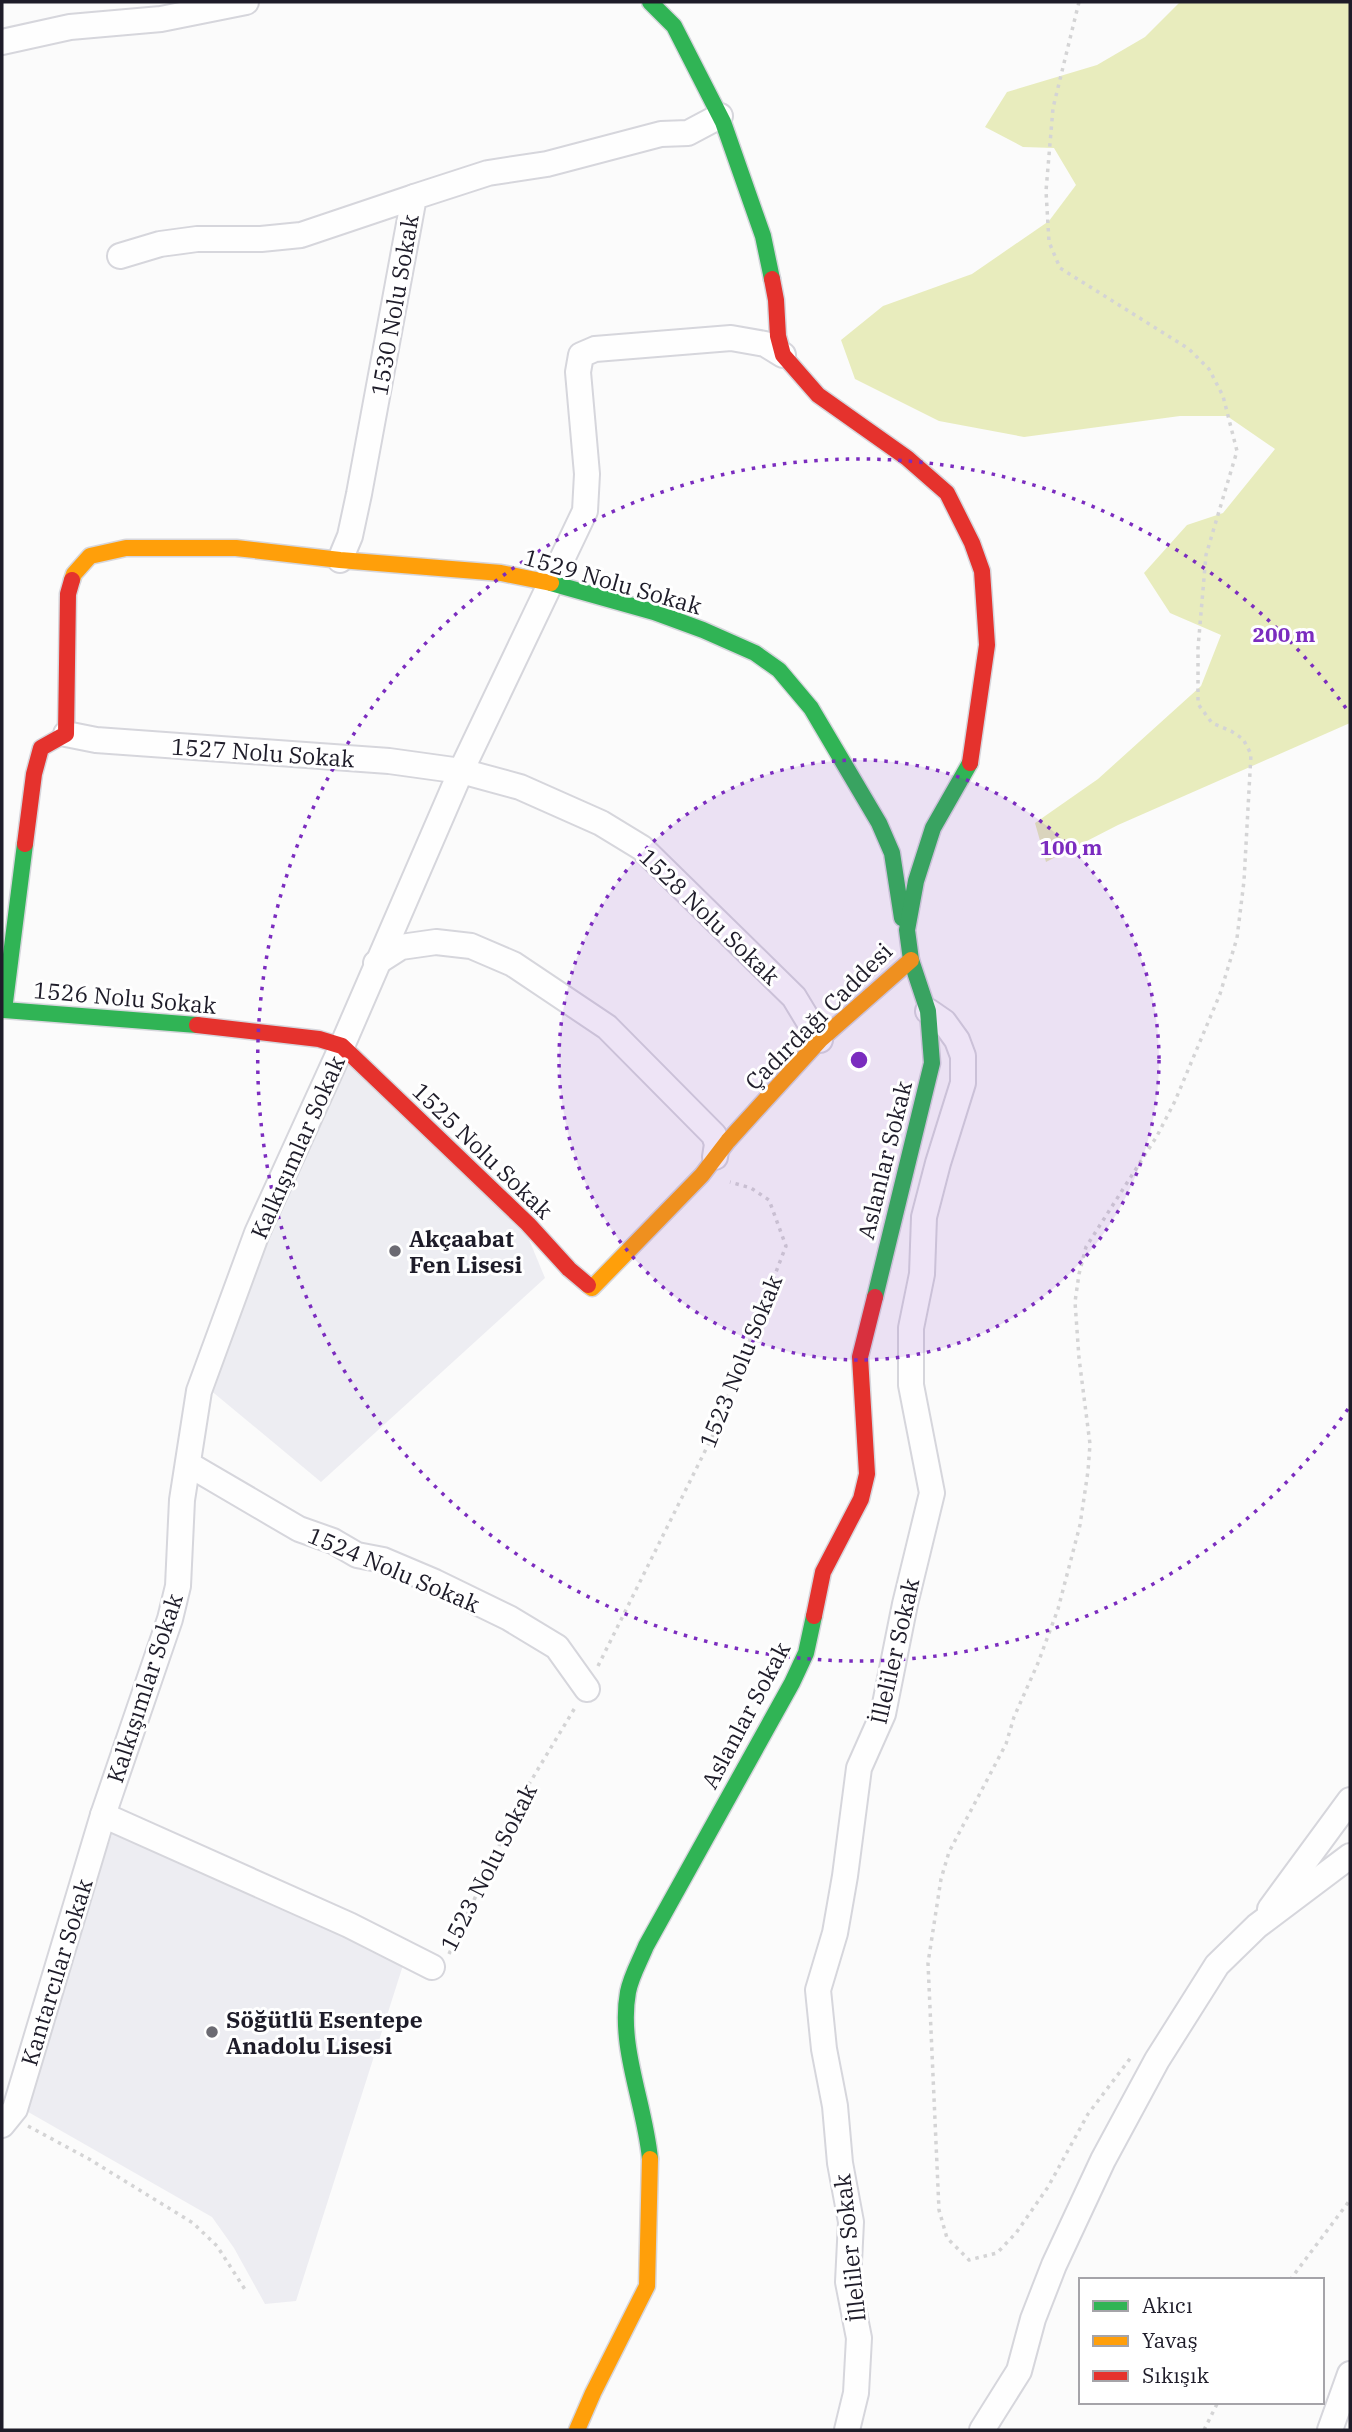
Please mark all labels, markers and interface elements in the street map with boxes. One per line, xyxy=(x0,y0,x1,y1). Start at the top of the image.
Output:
street label: 1530 Nolu Sokak xyxy=(363,211,425,398)
street label: 1529 Nolu Sokak xyxy=(521,541,706,621)
text: 200 m xyxy=(1252,620,1316,648)
street label: 1527 Nolu Sokak xyxy=(170,731,356,773)
text: 100 m xyxy=(1039,833,1103,861)
street label: 1528 Nolu Sokak xyxy=(634,841,787,991)
street label: Çadırdağı Caddesi xyxy=(738,936,898,1096)
street label: 1526 Nolu Sokak xyxy=(32,974,218,1020)
centre of rings xyxy=(847,1048,871,1072)
street label: Kalkışımlar Sokak xyxy=(243,1050,351,1243)
street label: 1525 Nolu Sokak xyxy=(407,1075,560,1225)
street label: Aslanlar Sokak xyxy=(850,1077,918,1242)
place label: Akçaabat Fen Lisesi xyxy=(409,1223,522,1279)
marker: Akçaabat Fen Lisesi xyxy=(387,1243,403,1259)
street label: 1523 Nolu Sokak xyxy=(692,1270,789,1452)
street label: 1524 Nolu Sokak xyxy=(304,1519,485,1619)
street label: İlleliler Sokak xyxy=(863,1575,925,1727)
street label: Kalkışımlar Sokak xyxy=(99,1589,189,1786)
street label: Aslanlar Sokak xyxy=(694,1636,797,1794)
street label: 1523 Nolu Sokak xyxy=(433,1778,543,1956)
street label: Kantarcılar Sokak xyxy=(13,1874,99,2069)
place label: Söğütlü Esentepe Anadolu Lisesi xyxy=(226,2004,423,2060)
marker: Söğütlü Esentepe Anadolu Lisesi xyxy=(204,2024,220,2040)
street label: İlleliler Sokak xyxy=(826,2172,872,2324)
legend xyxy=(1079,2278,1324,2404)
text: Akıcı xyxy=(1142,2291,1193,2319)
text: Yavaş xyxy=(1142,2326,1198,2354)
text: Sıkışık xyxy=(1142,2361,1210,2389)

